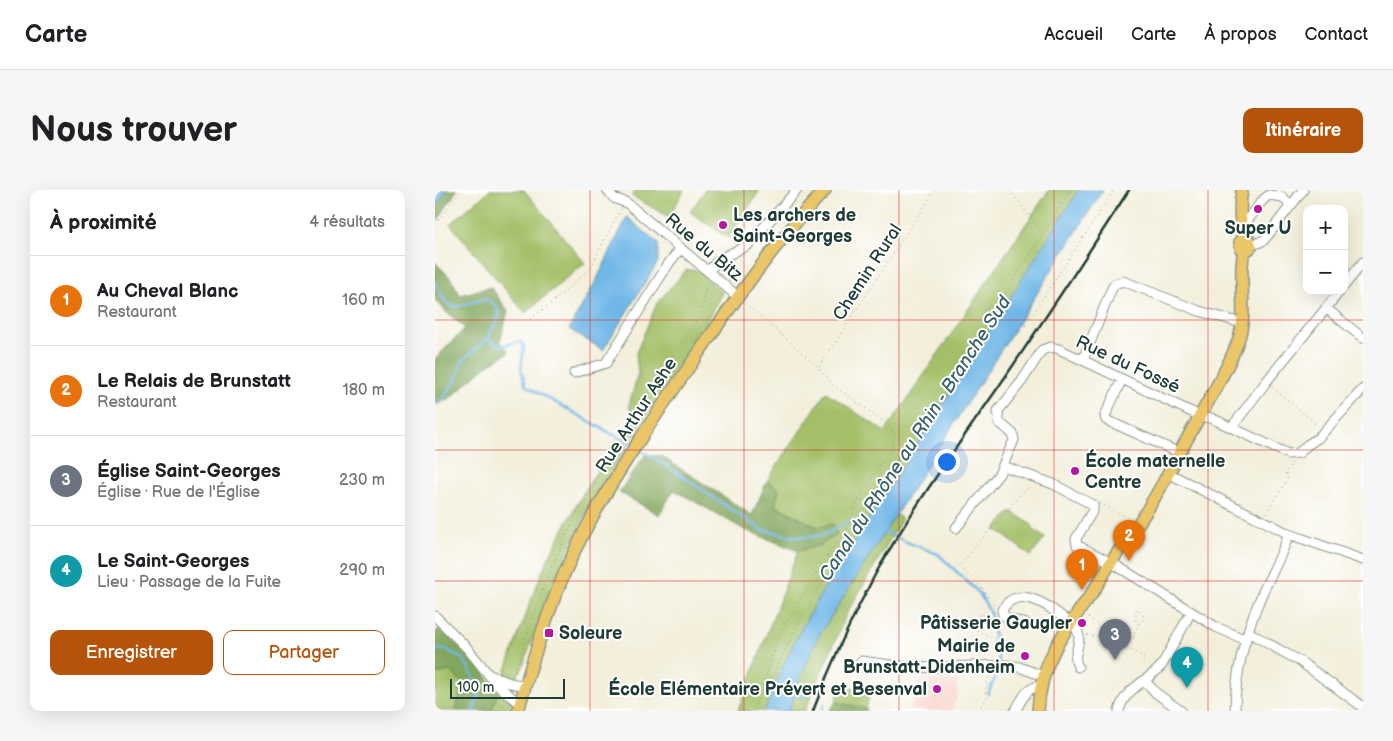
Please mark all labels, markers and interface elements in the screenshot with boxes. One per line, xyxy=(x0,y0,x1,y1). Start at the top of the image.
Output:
text: Carte xyxy=(25,20,87,49)
text: Accueil xyxy=(1044,24,1103,45)
text: Carte xyxy=(1131,24,1176,45)
text: À propos xyxy=(1204,24,1277,45)
text: Contact xyxy=(1305,24,1368,45)
button: Itinéraire xyxy=(1243,108,1363,153)
text: Nous trouver xyxy=(30,109,237,152)
marker: Super U xyxy=(1252,203,1264,215)
place label: Les archers de Saint-Georges xyxy=(733,205,856,247)
map controls xyxy=(1303,205,1348,295)
button: + xyxy=(1303,205,1348,250)
street label: Rue du Bitz xyxy=(661,209,747,286)
text: À proximité xyxy=(50,210,157,235)
text: 4 résultats xyxy=(309,213,385,232)
place label: Super U xyxy=(1225,218,1291,239)
marker: Les archers de Saint-Georges xyxy=(717,219,729,231)
street label: Chemin Rural xyxy=(828,220,906,324)
button: − xyxy=(1303,250,1348,295)
text: Au Cheval Blanc xyxy=(97,280,239,303)
text: 1 xyxy=(63,291,69,310)
text: 160 m xyxy=(342,291,385,310)
water label: Canal du Rhône au Rhin - Branche Sud xyxy=(814,291,1017,586)
text: Restaurant xyxy=(97,303,177,322)
street label: Rue du Fossé xyxy=(1072,331,1183,398)
street label: Rue Arthur Ashe xyxy=(591,354,682,477)
text: Le Relais de Brunstatt xyxy=(97,370,291,393)
text: 2 xyxy=(61,381,71,400)
text: 180 m xyxy=(343,381,385,400)
text: Restaurant xyxy=(97,393,177,412)
your location xyxy=(934,449,960,475)
place label: École maternelle Centre xyxy=(1085,449,1225,493)
text: Église Saint-Georges xyxy=(97,460,281,483)
marker: École maternelle Centre xyxy=(1069,465,1081,477)
text: 3 xyxy=(61,471,71,490)
text: 230 m xyxy=(339,471,385,490)
text: Église · Rue de l'Église xyxy=(97,483,260,502)
pin: 2 xyxy=(1113,520,1145,561)
pin: 1 xyxy=(1066,549,1098,590)
text: Le Saint-Georges xyxy=(97,550,249,573)
text: 4 xyxy=(61,561,71,580)
text: 290 m xyxy=(339,561,385,580)
text: Lieu · Passage de la Fuite xyxy=(97,573,281,592)
place label: Pâtisserie Gaugler xyxy=(920,613,1073,634)
marker: Pâtisserie Gaugler xyxy=(1076,617,1088,629)
pin: 3 xyxy=(1099,619,1131,660)
place label: Soleure xyxy=(559,623,622,644)
marker: Soleure xyxy=(543,627,555,639)
button: Enregistrer xyxy=(50,630,213,675)
button: Partager xyxy=(223,630,385,675)
place label: Mairie de Brunstatt-Didenheim xyxy=(843,636,1015,678)
pin: 4 xyxy=(1171,647,1203,688)
marker: Mairie de Brunstatt-Didenheim xyxy=(1019,650,1031,662)
scale bar xyxy=(450,676,565,699)
place label: École Elémentaire Prévert et Besenval xyxy=(608,677,927,700)
text: 100 m xyxy=(457,679,494,696)
marker: École Elémentaire Prévert et Besenval xyxy=(931,683,943,695)

